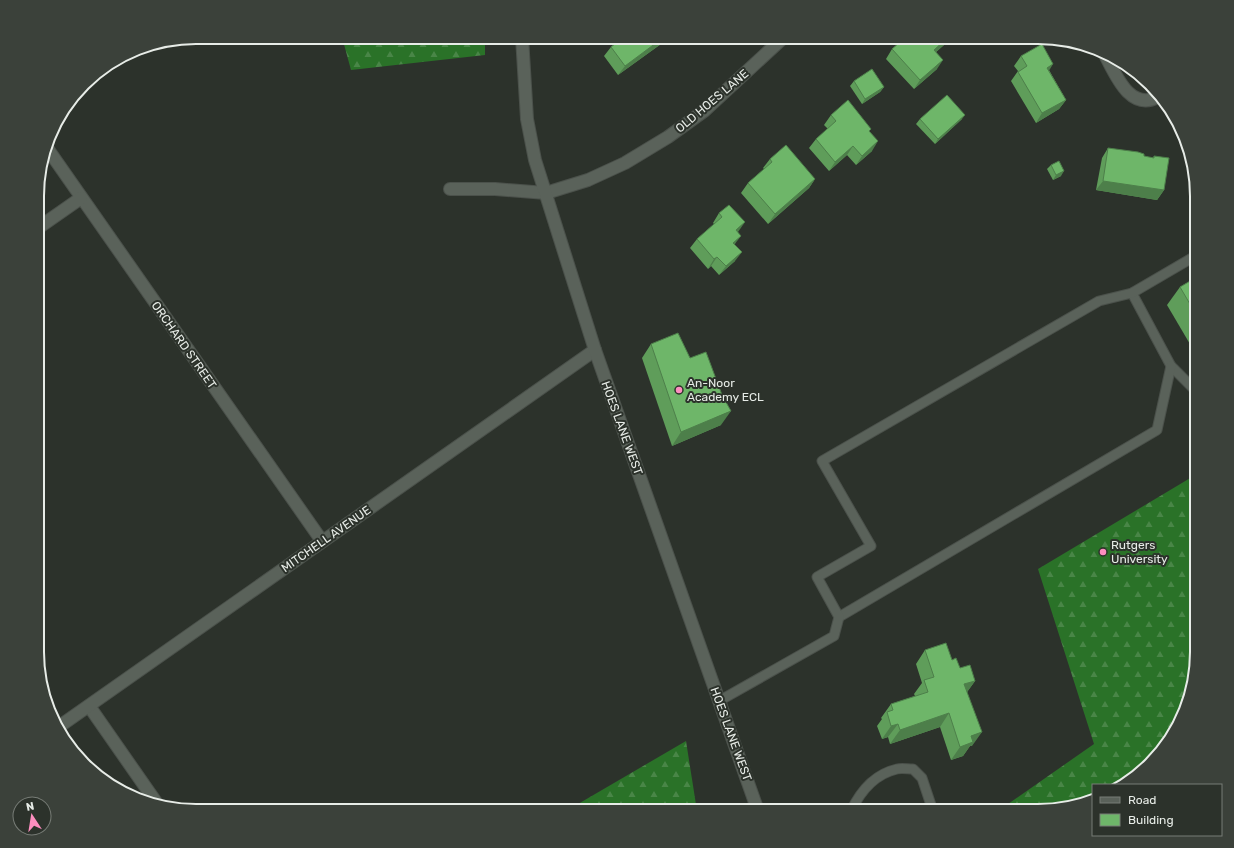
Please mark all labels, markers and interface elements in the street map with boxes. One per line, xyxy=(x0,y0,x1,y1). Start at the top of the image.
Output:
street label: OLD HOES LANE xyxy=(673,66,751,136)
street label: ORCHARD STREET xyxy=(149,299,219,391)
place label: An-Noor Academy ECL xyxy=(687,376,764,404)
street label: HOES LANE WEST xyxy=(599,379,645,477)
marker: An-Noor Academy ECL xyxy=(674,385,684,395)
street label: MITCHELL AVENUE xyxy=(279,503,373,575)
place label: Rutgers University xyxy=(1111,538,1168,566)
marker: Rutgers University xyxy=(1098,547,1108,557)
street label: HOES LANE WEST xyxy=(708,685,754,783)
legend xyxy=(1092,784,1222,836)
text: Road xyxy=(1128,793,1156,807)
north arrow xyxy=(12,796,52,836)
text: N xyxy=(25,800,35,814)
text: Building xyxy=(1128,813,1174,827)

